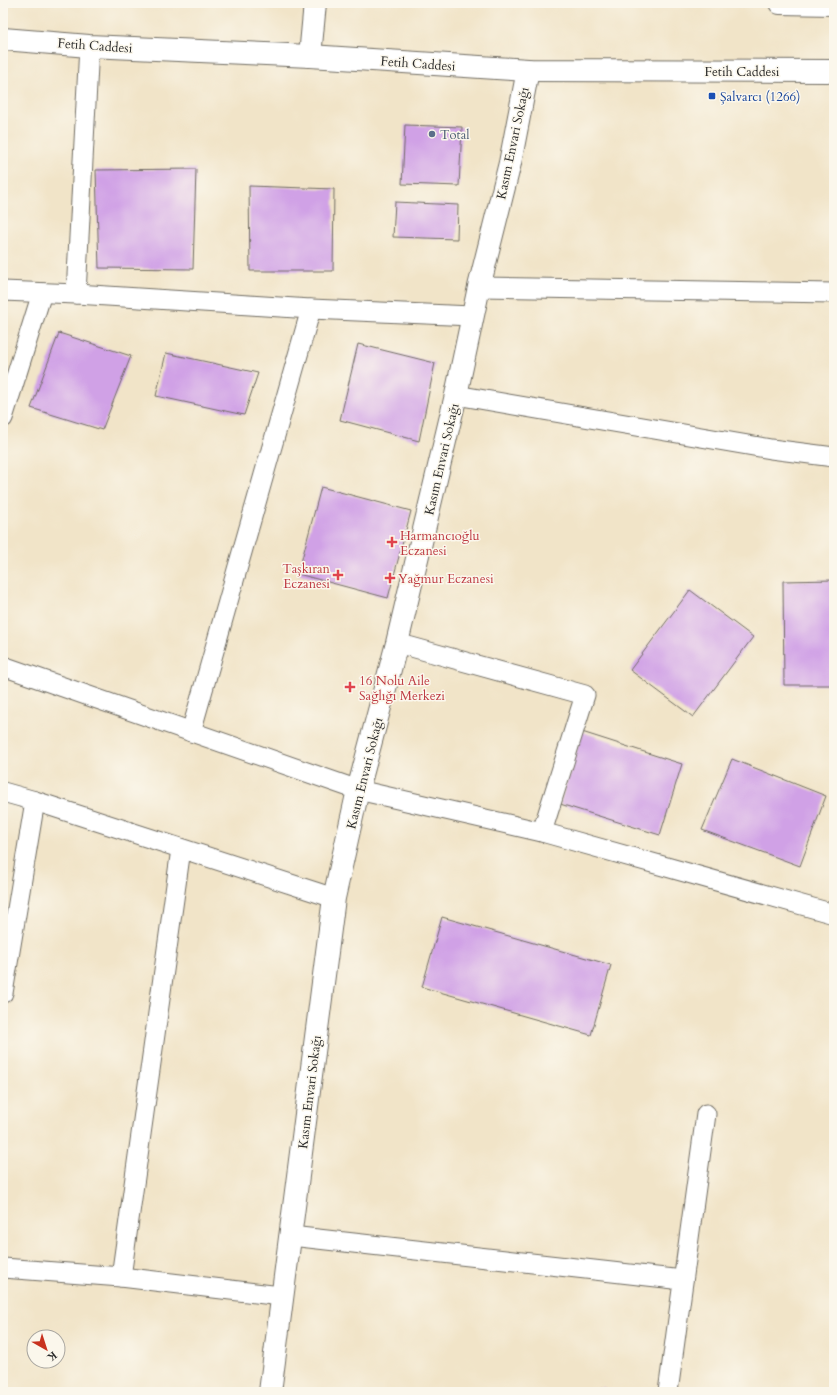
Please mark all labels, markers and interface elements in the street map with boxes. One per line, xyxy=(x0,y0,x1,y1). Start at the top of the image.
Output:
street label: Fetih Caddesi xyxy=(57,34,133,58)
street label: Fetih Caddesi xyxy=(380,52,456,76)
street label: Fetih Caddesi xyxy=(704,63,780,81)
street label: Kasım Envari Sokağı xyxy=(492,85,534,201)
place label: Şalvarcı (1266) xyxy=(720,88,800,106)
marker: Şalvarcı (1266) xyxy=(707,91,717,101)
place label: Total xyxy=(440,126,470,144)
marker: Total xyxy=(427,129,437,139)
street label: Kasım Envari Sokağı xyxy=(420,401,464,517)
place label: Harmancıoğlu Eczanesi xyxy=(400,527,480,560)
marker: Harmancıoğlu Eczanesi xyxy=(387,537,397,547)
place label: Taşkıran Eczanesi xyxy=(282,560,331,593)
marker: Taşkıran Eczanesi xyxy=(333,570,343,580)
place label: Yağmur Eczanesi xyxy=(398,570,494,588)
marker: Yağmur Eczanesi xyxy=(385,573,395,583)
place label: 16 Nolu Aile Sağlığı Merkezi xyxy=(359,672,445,705)
marker: 16 Nolu Aile Sağlığı Merkezi xyxy=(344,681,356,693)
street label: Kasım Envari Sokağı xyxy=(342,715,388,831)
street label: Kasım Envari Sokağı xyxy=(294,1034,326,1150)
north arrow xyxy=(26,1329,66,1369)
text: K xyxy=(44,1348,60,1365)

